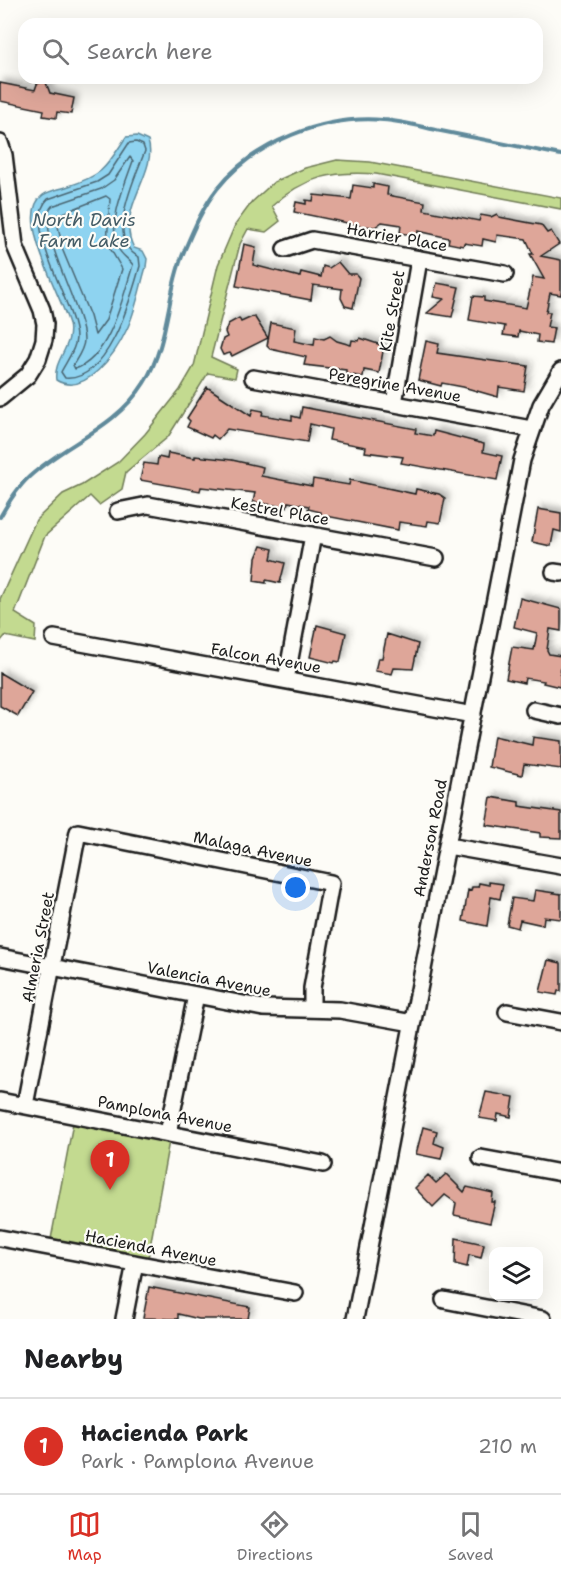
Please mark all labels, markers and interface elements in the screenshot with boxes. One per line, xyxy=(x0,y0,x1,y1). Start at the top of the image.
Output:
search box xyxy=(18,18,543,84)
icon: search xyxy=(39,35,72,68)
text: Search here xyxy=(87,37,213,66)
water label: North Davis Farm Lake xyxy=(32,208,136,253)
street label: Harrier Place xyxy=(345,218,449,256)
street label: Kite Street xyxy=(374,269,410,353)
street label: Peregrine Avenue xyxy=(327,363,463,407)
street label: Kestrel Place xyxy=(229,492,331,530)
street label: Falcon Avenue xyxy=(209,638,323,678)
street label: Anderson Road xyxy=(408,777,452,899)
street label: Malaga Avenue xyxy=(191,826,315,872)
your location xyxy=(281,873,310,902)
street label: Almeria Street xyxy=(17,890,59,1004)
street label: Valencia Avenue xyxy=(145,957,273,1001)
street label: Pamplona Avenue xyxy=(96,1091,234,1137)
pin: 1 xyxy=(90,1140,130,1190)
street label: Hacienda Avenue xyxy=(83,1225,219,1271)
map controls xyxy=(489,1247,543,1301)
button: layers xyxy=(489,1247,543,1301)
text: Nearby xyxy=(24,1341,123,1376)
text: Hacienda Park xyxy=(81,1419,249,1448)
text: 1 xyxy=(39,1433,48,1459)
text: 210 m xyxy=(478,1433,537,1459)
text: Park · Pamplona Avenue xyxy=(81,1448,314,1474)
tab: Map xyxy=(68,1508,102,1565)
tab: Directions xyxy=(237,1508,313,1565)
tab: Saved xyxy=(448,1508,494,1565)

